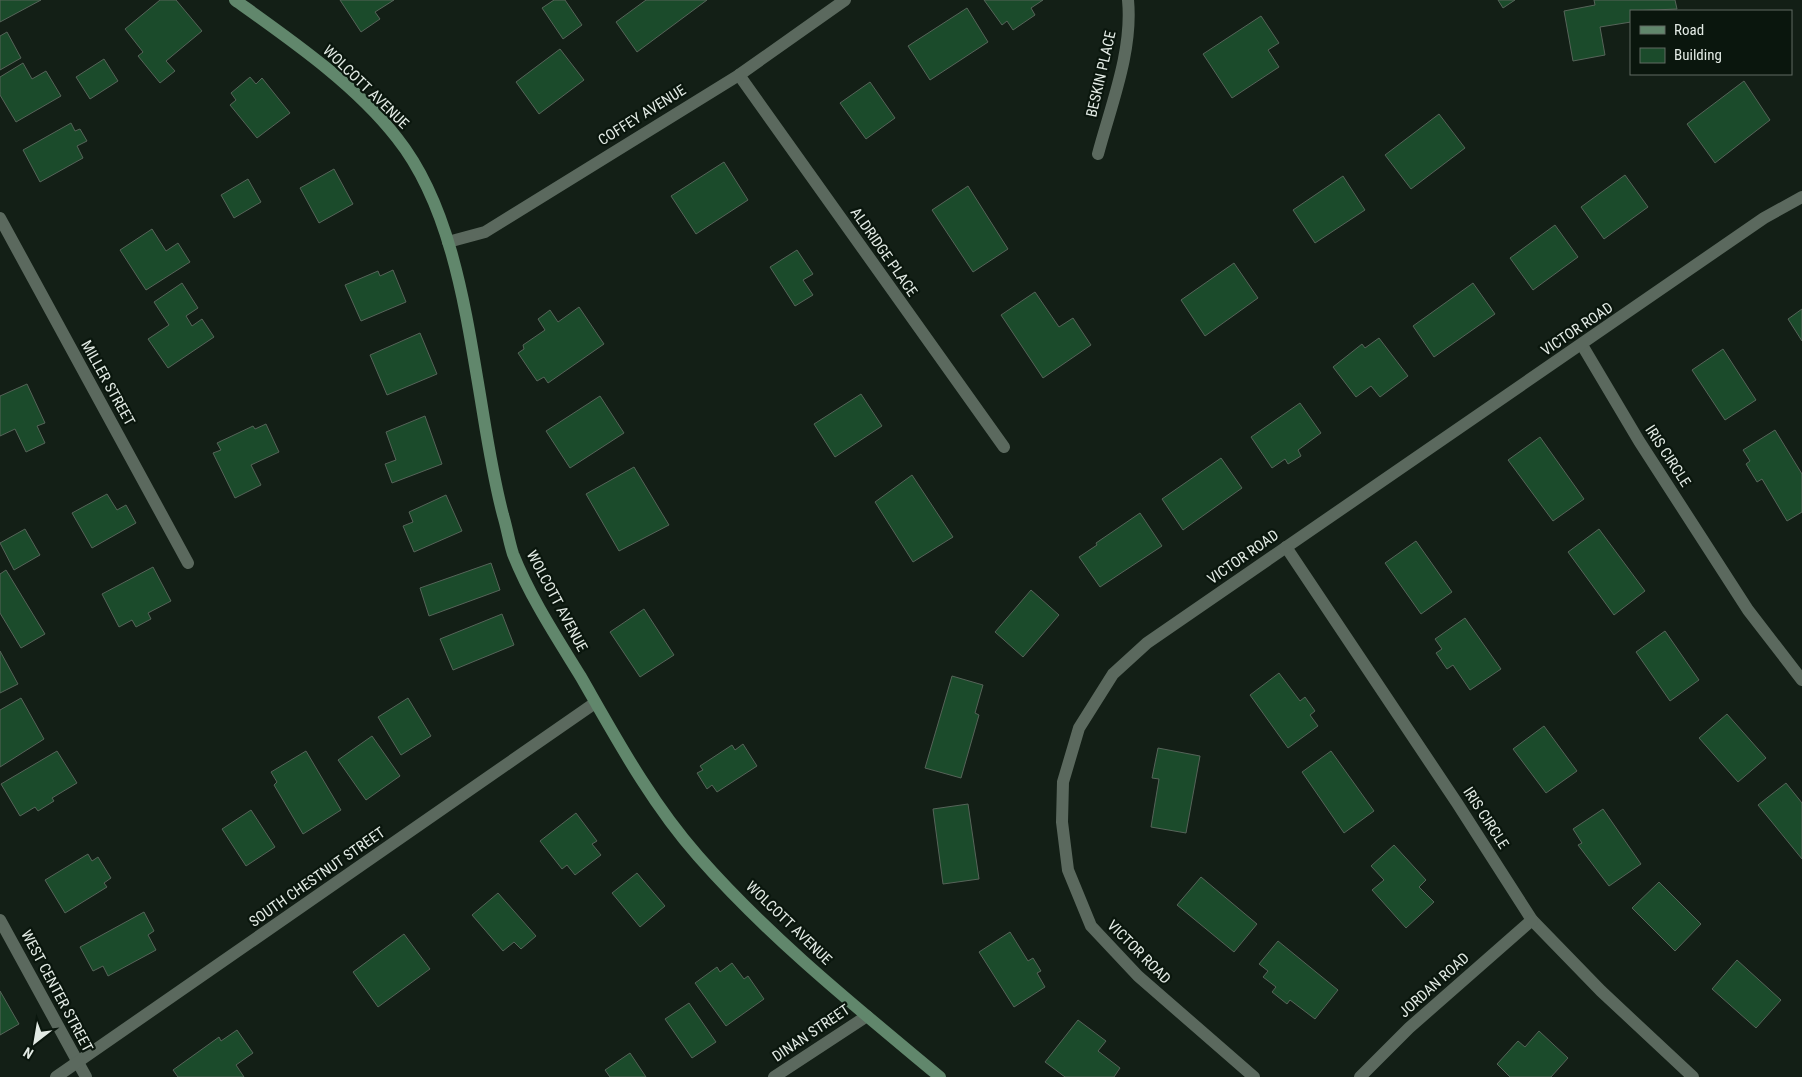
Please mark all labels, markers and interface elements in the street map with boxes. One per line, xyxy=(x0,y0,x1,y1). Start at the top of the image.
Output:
legend xyxy=(1630,10,1792,75)
text: Road xyxy=(1674,21,1704,39)
street label: BESKIN PLACE xyxy=(1082,29,1120,119)
street label: WOLCOTT AVENUE xyxy=(319,42,413,132)
text: Building xyxy=(1674,46,1722,64)
street label: COFFEY AVENUE xyxy=(595,81,689,149)
street label: ALDRIDGE PLACE xyxy=(847,204,921,300)
street label: VICTOR ROAD xyxy=(1538,298,1616,360)
street label: MILLER STREET xyxy=(77,337,139,429)
street label: IRIS CIRCLE xyxy=(1641,422,1695,490)
street label: VICTOR ROAD xyxy=(1204,526,1282,588)
street label: WOLCOTT AVENUE xyxy=(523,547,591,655)
street label: IRIS CIRCLE xyxy=(1459,784,1513,852)
street label: SOUTH CHESTNUT STREET xyxy=(246,823,389,931)
street label: WOLCOTT AVENUE xyxy=(742,878,836,968)
street label: VICTOR ROAD xyxy=(1103,916,1175,988)
street label: WEST CENTER STREET xyxy=(17,927,97,1055)
street label: JORDAN ROAD xyxy=(1395,949,1473,1021)
street label: DINAN STREET xyxy=(769,1000,853,1065)
north arrow xyxy=(10,1017,60,1067)

